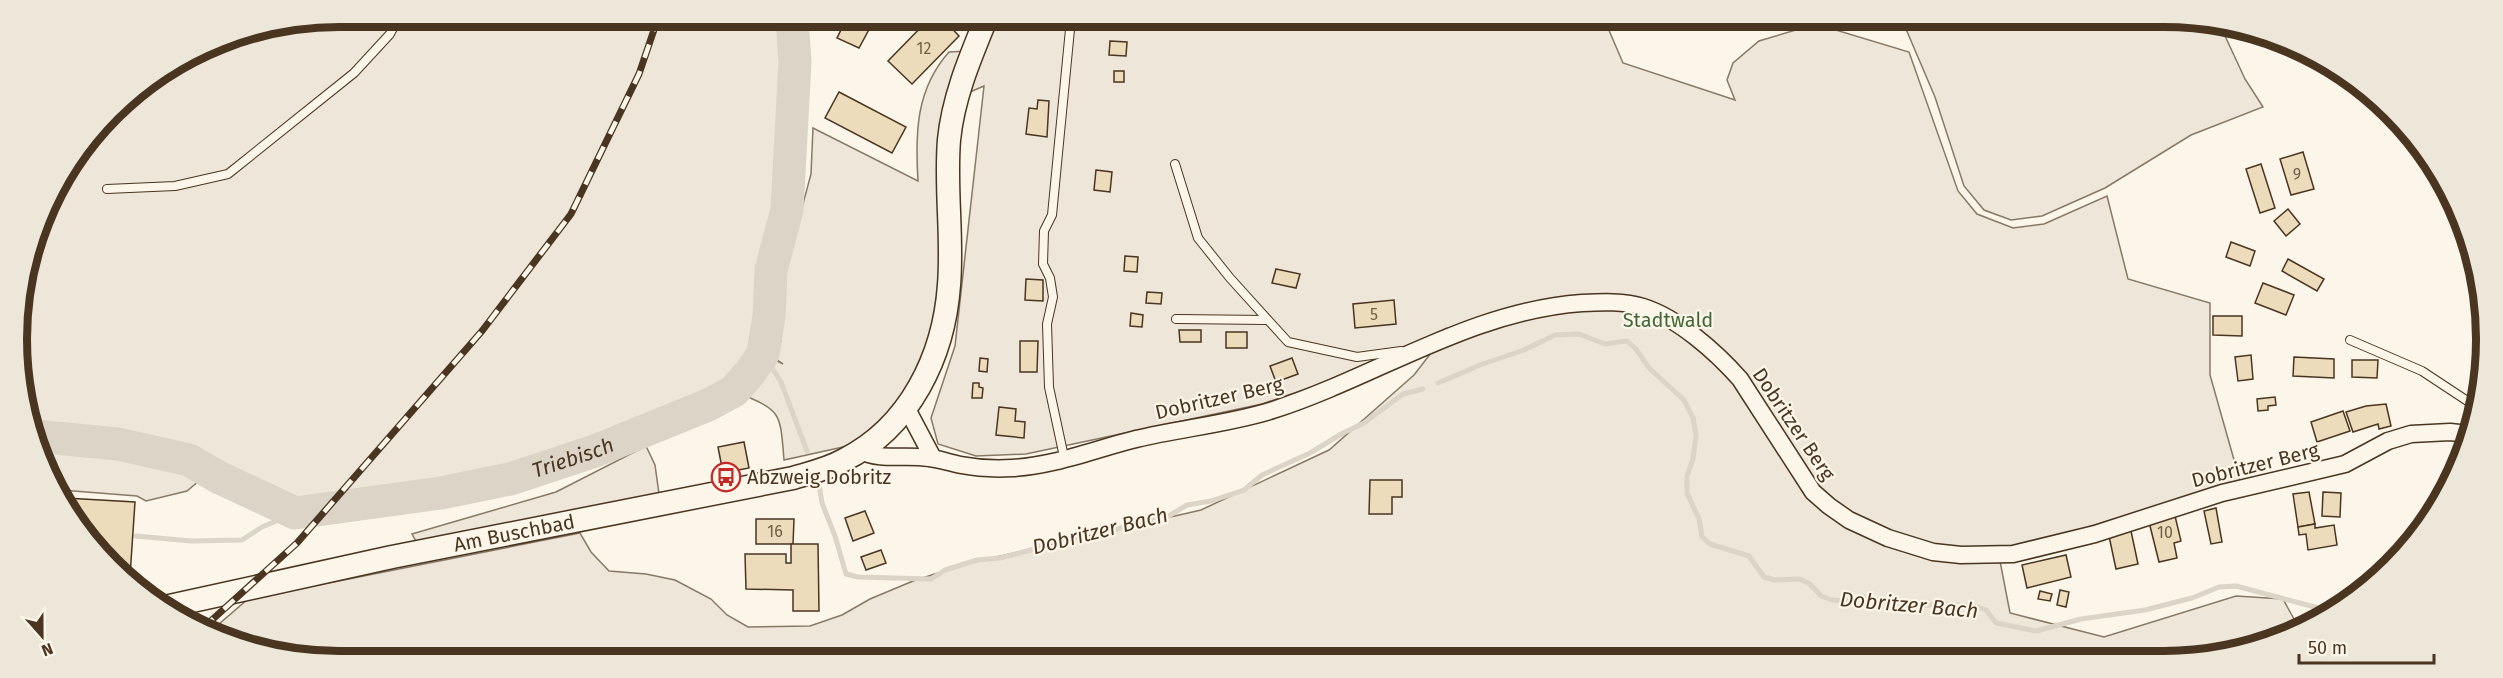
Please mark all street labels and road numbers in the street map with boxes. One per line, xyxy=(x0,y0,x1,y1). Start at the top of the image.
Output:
street label: Dobritzer Berg xyxy=(1748,363,1841,485)
street label: Dobritzer Berg xyxy=(1153,372,1286,424)
street label: Dobritzer Berg xyxy=(2189,437,2322,492)
street label: Am Buschbad xyxy=(452,509,577,557)

